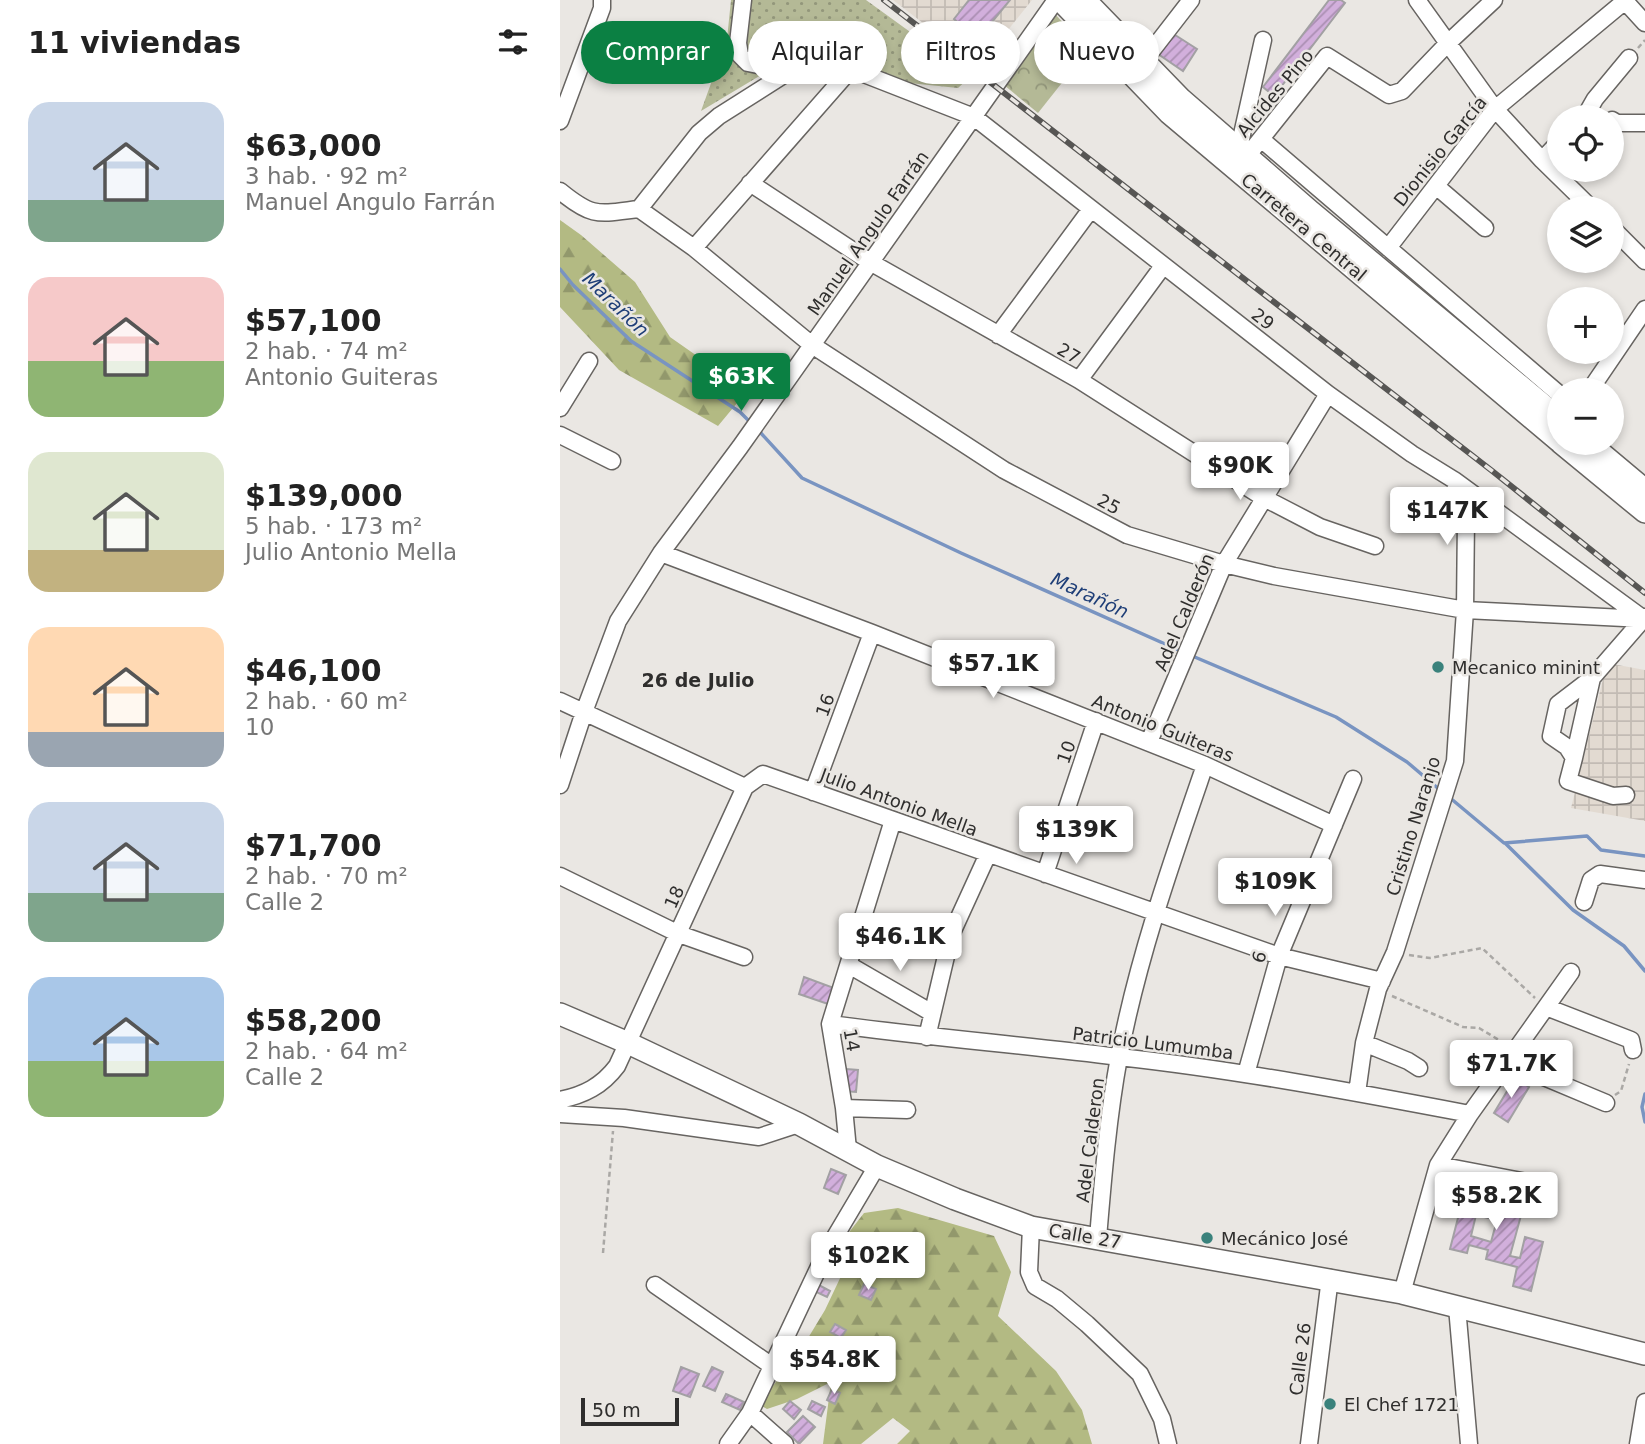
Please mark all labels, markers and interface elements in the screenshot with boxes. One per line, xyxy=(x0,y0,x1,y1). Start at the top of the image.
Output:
chip: Comprar xyxy=(581,21,734,84)
chip: Alquilar xyxy=(748,21,887,84)
chip: Filtros xyxy=(901,21,1020,84)
chip: Nuevo xyxy=(1034,21,1159,84)
icon: filters xyxy=(494,23,532,61)
text: 11 viviendas xyxy=(28,25,241,60)
street label: Alcides Pino xyxy=(1232,45,1318,141)
street label: Dionisio García xyxy=(1389,92,1491,210)
map controls xyxy=(1547,105,1624,455)
button: locate xyxy=(1547,105,1624,182)
text: $63,000 xyxy=(245,128,382,163)
icon: home xyxy=(84,130,168,214)
street label: Manuel Angulo Farrán xyxy=(803,147,933,319)
text: 3 hab. · 92 m² xyxy=(245,163,408,189)
street label: Carretera Central xyxy=(1237,169,1371,285)
text: Manuel Angulo Farrán xyxy=(245,189,496,215)
button: layers xyxy=(1547,196,1624,273)
water label: Marañón xyxy=(578,267,654,341)
button: + xyxy=(1547,287,1624,364)
text: $57,100 xyxy=(245,303,382,338)
street label: 29 xyxy=(1248,304,1278,334)
icon: home xyxy=(84,305,168,389)
text: 2 hab. · 74 m² xyxy=(245,338,408,364)
street label: 27 xyxy=(1054,338,1084,368)
pin: $63K xyxy=(700,354,782,413)
text: $63K xyxy=(708,363,774,389)
text: Antonio Guiteras xyxy=(245,364,438,390)
button: − xyxy=(1547,378,1624,455)
pin: $90K xyxy=(1199,442,1281,502)
text: $90K xyxy=(1207,452,1273,478)
text: $139,000 xyxy=(245,478,403,513)
icon: home xyxy=(84,480,168,564)
pin: $147K xyxy=(1398,488,1496,547)
street label: 25 xyxy=(1094,489,1124,519)
text: $147K xyxy=(1406,497,1488,523)
text: 5 hab. · 173 m² xyxy=(245,513,422,539)
text: Julio Antonio Mella xyxy=(245,539,457,565)
street label: Adel Calderón xyxy=(1150,550,1218,674)
water label: Marañón xyxy=(1048,567,1132,623)
pin: $57.1K xyxy=(936,640,1050,700)
text: $57.1K xyxy=(948,650,1038,676)
text: $46,100 xyxy=(245,653,382,688)
icon: home xyxy=(84,655,168,739)
place label: Mecanico minint xyxy=(1452,657,1600,678)
marker: Mecanico minint xyxy=(1430,659,1446,675)
district label: 26 de Julio xyxy=(642,669,754,691)
text: 2 hab. · 60 m² xyxy=(245,688,408,714)
street label: Antonio Guiteras xyxy=(1089,690,1237,766)
street label: 16 xyxy=(811,691,839,719)
text: 10 xyxy=(245,714,274,740)
street label: 10 xyxy=(1052,738,1080,766)
street label: Cristino Naranjo xyxy=(1382,754,1444,898)
street label: Julio Antonio Mella xyxy=(816,763,981,840)
pin: $139K xyxy=(1027,806,1125,866)
text: $139K xyxy=(1035,816,1117,842)
text: $71,700 xyxy=(245,828,382,863)
icon: home xyxy=(84,830,168,914)
pin: $109K xyxy=(1226,858,1324,918)
text: 2 hab. · 70 m² xyxy=(245,863,408,889)
text: $109K xyxy=(1234,868,1316,894)
street label: 18 xyxy=(660,882,688,912)
text: Calle 2 xyxy=(245,889,324,915)
pin: $46.1K xyxy=(843,914,957,973)
text: $46.1K xyxy=(855,923,945,949)
street label: 6 xyxy=(1247,948,1271,966)
text: $58,200 xyxy=(245,1003,382,1038)
icon: home xyxy=(84,1005,168,1089)
street label: Patricio Lumumba xyxy=(1071,1023,1235,1063)
street label: 14 xyxy=(840,1027,864,1053)
text: 2 hab. · 64 m² xyxy=(245,1038,408,1064)
pin: $71.7K xyxy=(1454,1040,1568,1100)
text: $71.7K xyxy=(1466,1050,1556,1076)
text: Calle 2 xyxy=(245,1064,324,1090)
street label: Adel Calderon xyxy=(1072,1076,1108,1204)
pin: $58.2K xyxy=(1439,1172,1553,1232)
text: $58.2K xyxy=(1451,1182,1541,1208)
street label: Calle 27 xyxy=(1047,1219,1123,1253)
place label: Mecánico José xyxy=(1221,1228,1348,1249)
marker: Mecánico José xyxy=(1199,1230,1215,1246)
pin: $102K xyxy=(819,1232,917,1292)
text: $102K xyxy=(827,1242,909,1268)
street label: Calle 26 xyxy=(1285,1321,1315,1397)
pin: $54.8K xyxy=(777,1336,891,1396)
text: $54.8K xyxy=(789,1346,879,1372)
place label: El Chef 1721 xyxy=(1344,1394,1459,1415)
scale bar xyxy=(581,1395,679,1427)
marker: El Chef 1721 xyxy=(1322,1396,1338,1412)
text: 50 m xyxy=(592,1399,641,1421)

